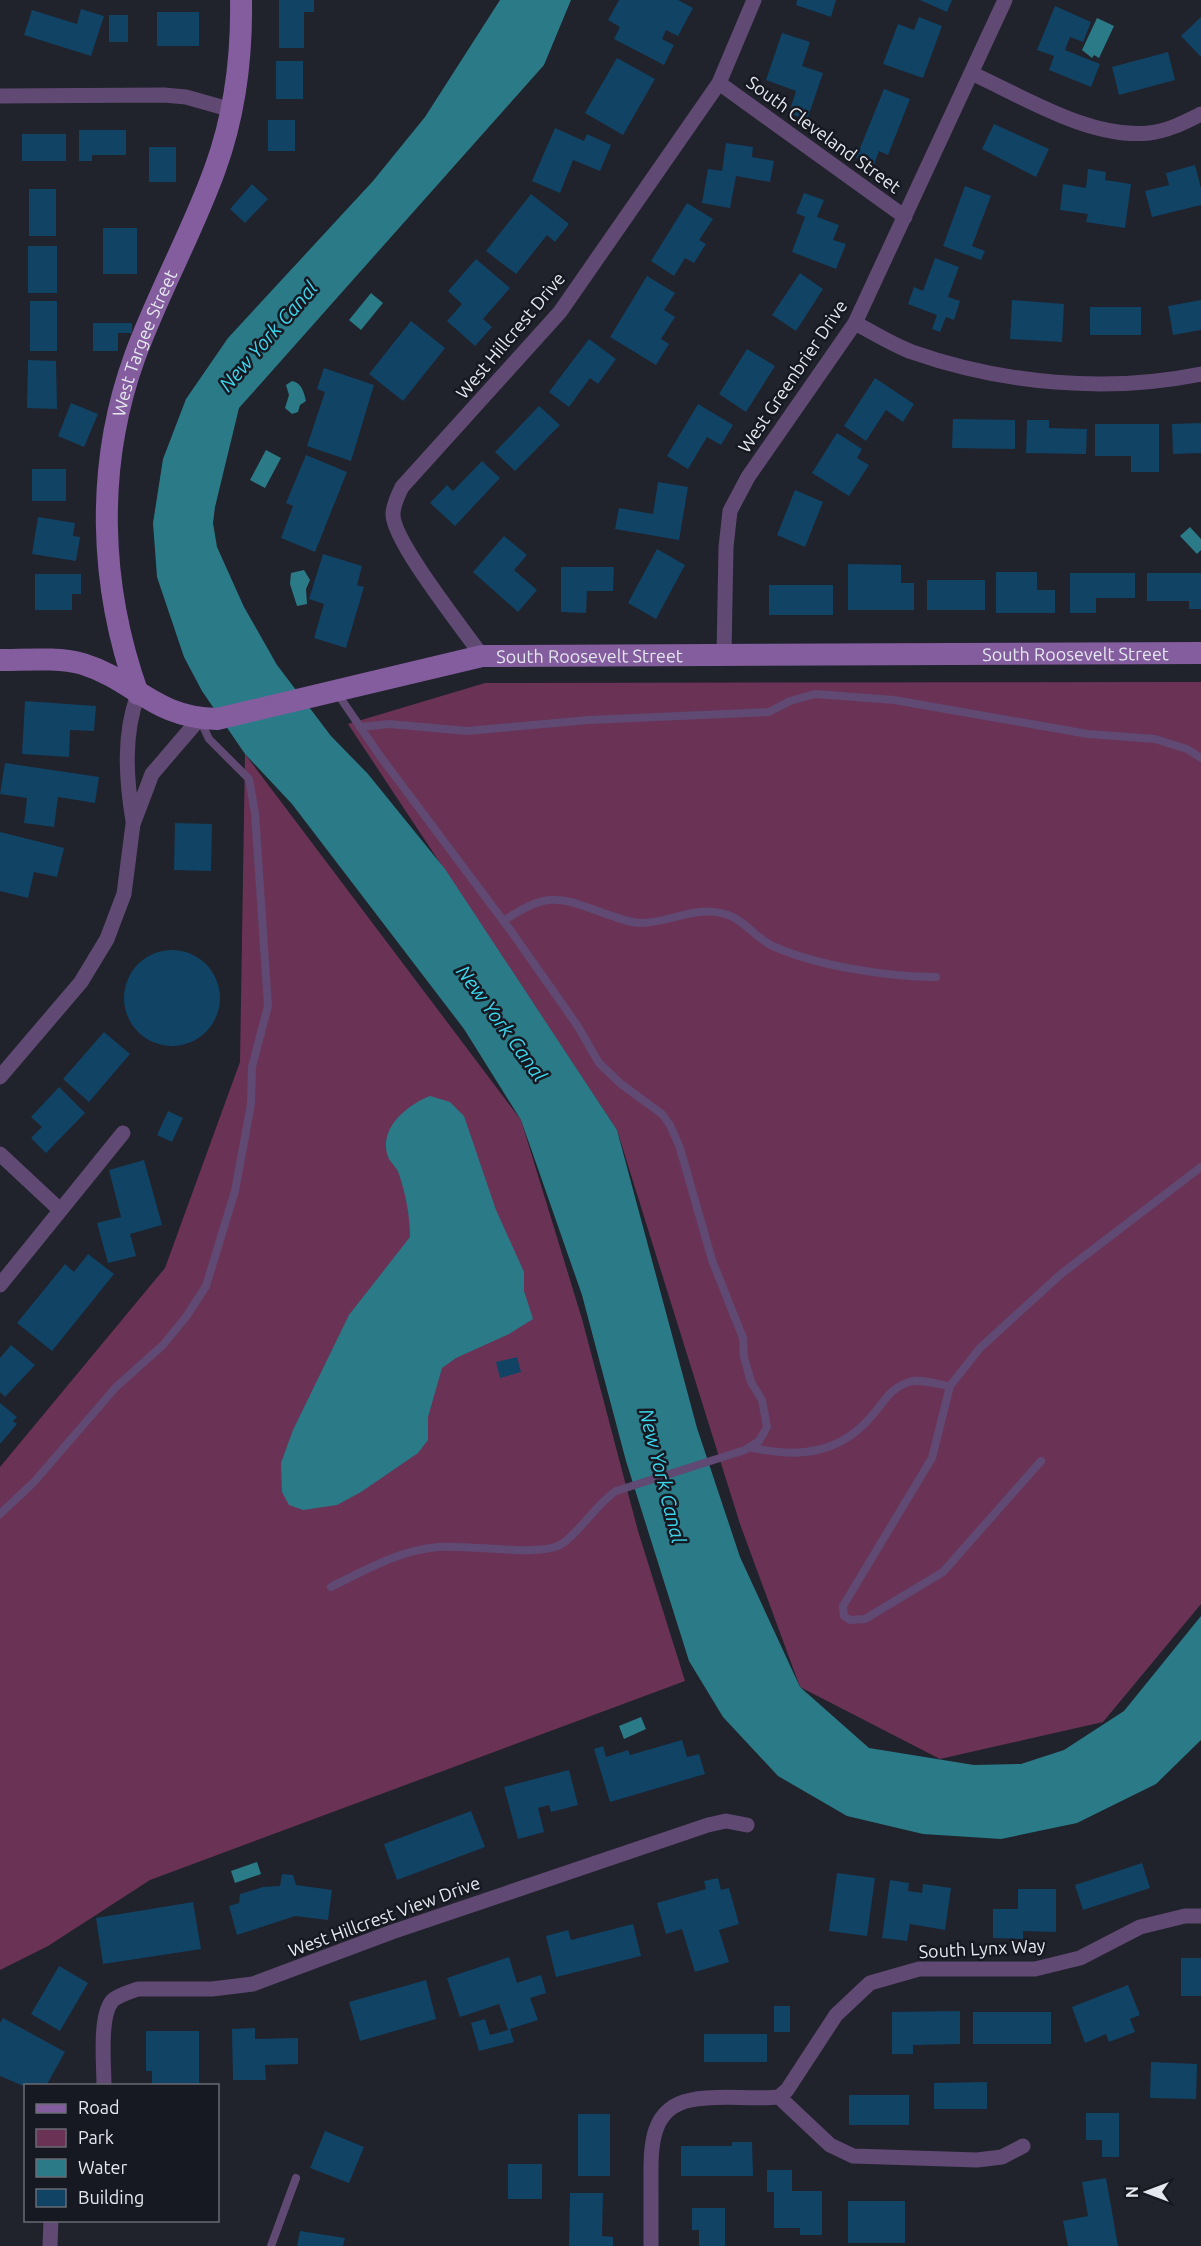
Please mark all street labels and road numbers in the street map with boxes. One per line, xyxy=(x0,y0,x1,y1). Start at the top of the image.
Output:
street label: South Cleveland Street xyxy=(743,71,905,197)
street label: West Targee Street xyxy=(108,266,180,418)
street label: West Hillcrest Drive xyxy=(451,268,569,402)
street label: West Greenbrier Drive xyxy=(734,296,850,456)
street label: South Roosevelt Street xyxy=(982,643,1169,664)
street label: South Roosevelt Street xyxy=(496,645,683,666)
street label: West Hillcrest View Drive xyxy=(285,1872,483,1960)
street label: South Lynx Way xyxy=(918,1935,1046,1961)

